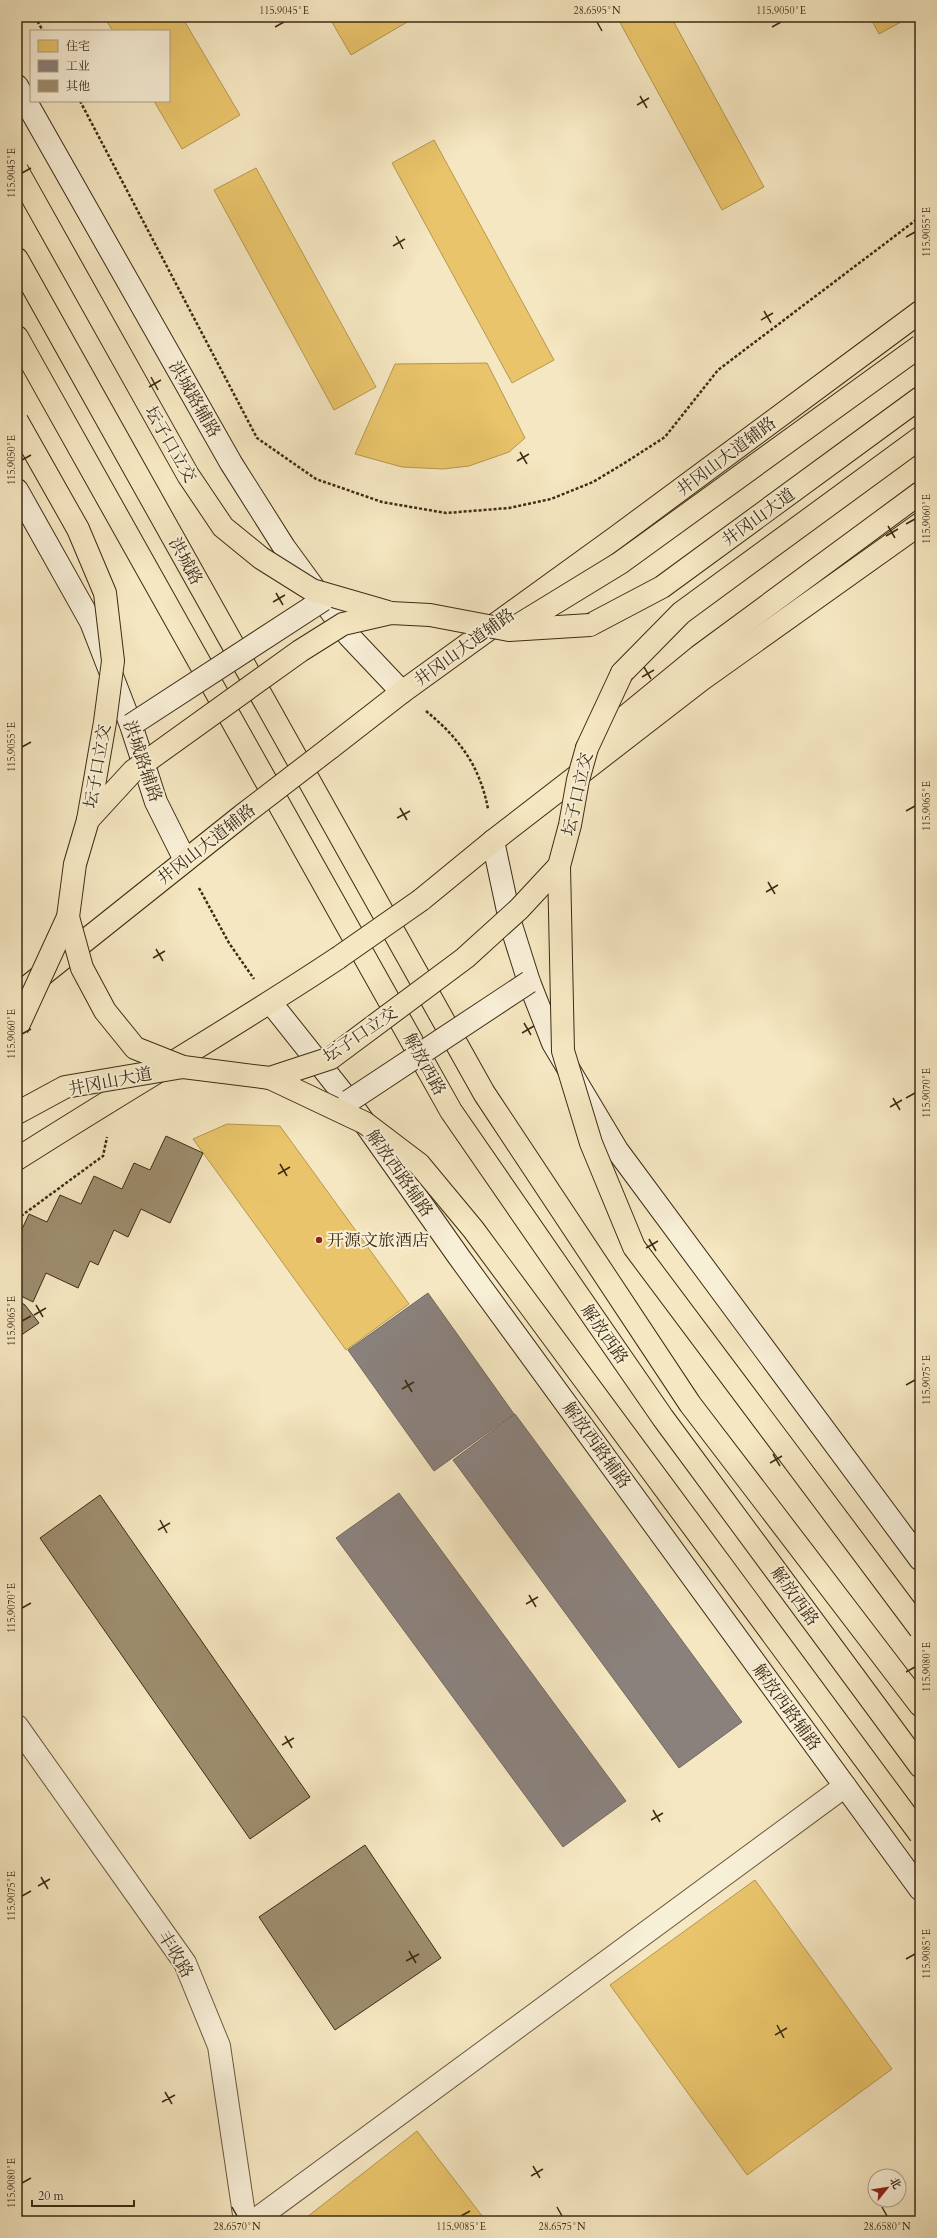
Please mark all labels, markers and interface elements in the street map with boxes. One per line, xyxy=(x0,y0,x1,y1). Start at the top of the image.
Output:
text: 115.9045°E xyxy=(259,4,309,18)
text: 28.6595°N xyxy=(574,4,621,18)
text: 115.9050°E xyxy=(756,4,806,18)
legend xyxy=(30,30,170,102)
text: 住宅 xyxy=(66,38,90,54)
text: 工业 xyxy=(66,58,90,74)
text: 其他 xyxy=(66,78,90,94)
text: 115.9045°E xyxy=(5,148,19,198)
text: 115.9055°E xyxy=(920,207,934,257)
street label: 洪城路辅路 xyxy=(163,357,226,442)
street label: 坛子口立交 xyxy=(139,402,202,487)
street label: 井冈山大道辅路 xyxy=(672,411,781,501)
text: 115.9050°E xyxy=(5,435,19,485)
street label: 井冈山大道 xyxy=(717,483,799,552)
text: 115.9060°E xyxy=(920,494,934,544)
street label: 洪城路 xyxy=(163,533,208,589)
street label: 井冈山大道辅路 xyxy=(409,603,519,692)
street label: 洪城路辅路 xyxy=(118,717,167,805)
text: 115.9055°E xyxy=(5,722,19,772)
street label: 坛子口立交 xyxy=(79,722,116,810)
street label: 坛子口立交 xyxy=(557,750,598,838)
text: 115.9065°E xyxy=(920,781,934,831)
street label: 井冈山大道辅路 xyxy=(152,799,260,890)
street label: 坛子口立交 xyxy=(319,1001,402,1068)
text: 115.9060°E xyxy=(5,1009,19,1059)
street label: 解放西路 xyxy=(398,1029,451,1100)
street label: 井冈山大道 xyxy=(66,1062,154,1101)
text: 115.9070°E xyxy=(920,1068,934,1118)
street label: 解放西路辅路 xyxy=(361,1125,438,1222)
place label: 开源文旅酒店 xyxy=(327,1229,429,1252)
marker: 开源文旅酒店 xyxy=(314,1235,324,1245)
text: 115.9065°E xyxy=(5,1296,19,1346)
street label: 解放西路 xyxy=(576,1300,634,1369)
text: 115.9075°E xyxy=(920,1355,934,1405)
street label: 解放西路辅路 xyxy=(557,1397,636,1493)
street label: 解放西路 xyxy=(765,1562,824,1631)
text: 115.9070°E xyxy=(5,1583,19,1633)
text: 115.9080°E xyxy=(920,1642,934,1692)
street label: 解放西路辅路 xyxy=(747,1659,826,1755)
text: 115.9075°E xyxy=(5,1871,19,1921)
street label: 丰收路 xyxy=(153,1926,199,1982)
text: 115.9085°E xyxy=(920,1929,934,1979)
text: 115.9080°E xyxy=(5,2158,19,2208)
north arrow xyxy=(867,2168,907,2208)
text: 北 xyxy=(886,2175,904,2192)
scale bar xyxy=(32,2182,134,2208)
text: 20 m xyxy=(38,2188,65,2204)
text: 28.6570°N xyxy=(214,2220,261,2234)
text: 115.9085°E xyxy=(436,2220,486,2234)
text: 28.6575°N xyxy=(539,2220,586,2234)
text: 28.6580°N xyxy=(864,2220,911,2234)

